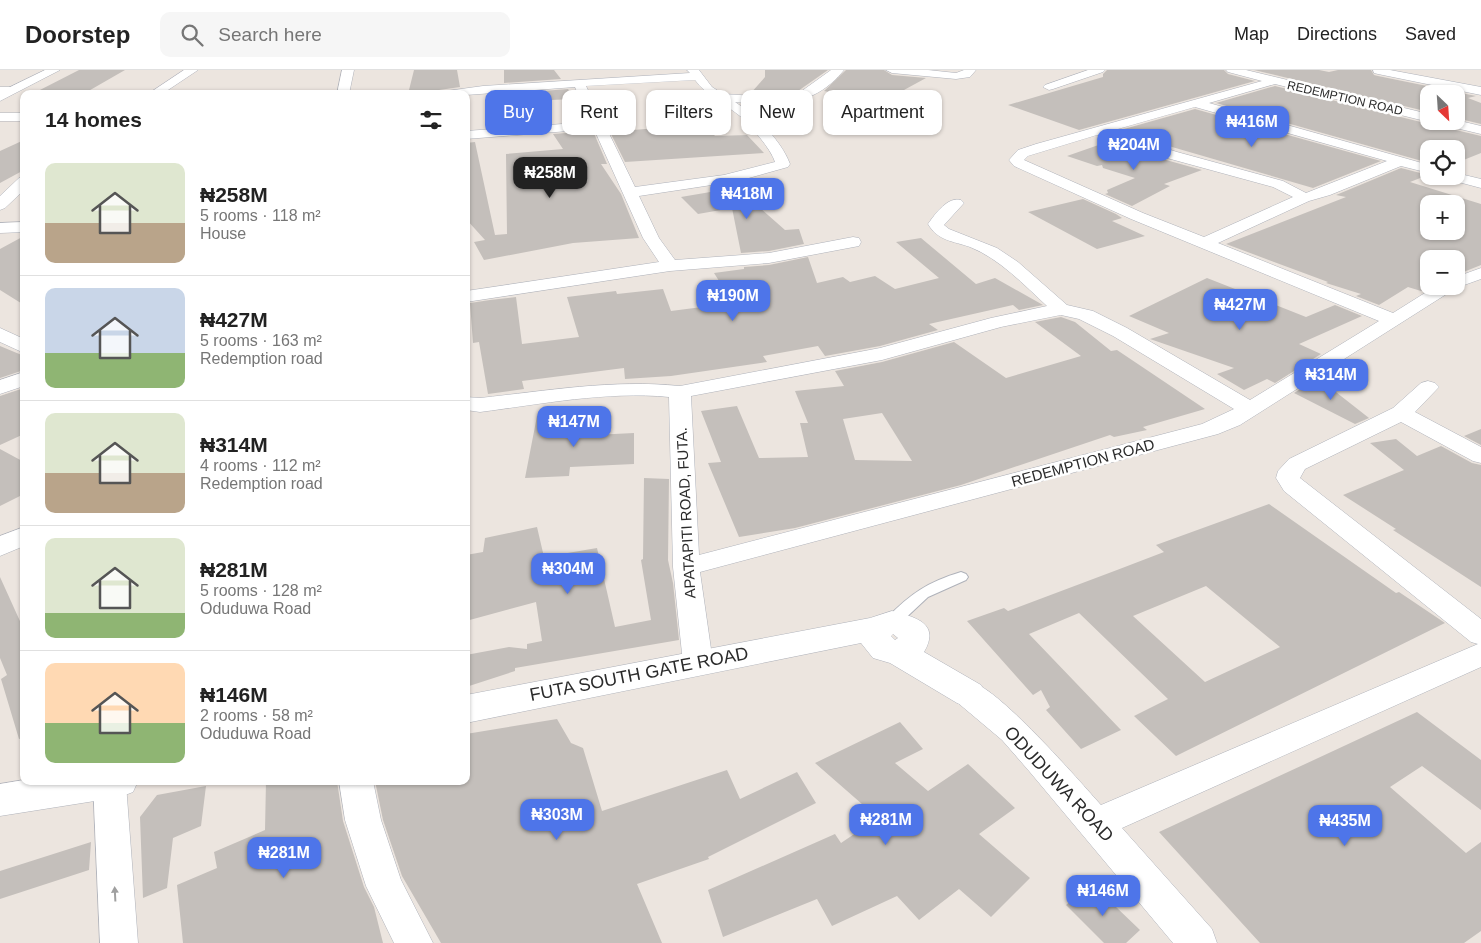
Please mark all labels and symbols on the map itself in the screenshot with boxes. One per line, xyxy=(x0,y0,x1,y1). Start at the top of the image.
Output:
street label: REDEMPTION ROAD xyxy=(1286,78,1404,118)
north arrow xyxy=(1420,85,1465,130)
pin: ₦416M xyxy=(1217,106,1287,148)
pin: ₦204M xyxy=(1099,128,1169,171)
pin: ₦258M xyxy=(515,156,585,199)
pin: ₦418M xyxy=(712,178,782,220)
pin: ₦190M xyxy=(698,280,768,322)
pin: ₦427M xyxy=(1205,288,1275,331)
pin: ₦314M xyxy=(1296,358,1366,401)
pin: ₦147M xyxy=(539,406,609,448)
street label: APATAPITI ROAD, FUTA. xyxy=(673,427,698,599)
street label: REDEMPTION ROAD xyxy=(1009,435,1156,490)
pin: ₦304M xyxy=(533,552,603,595)
street label: FUTA SOUTH GATE ROAD xyxy=(528,643,750,705)
street label: ODUDUWA ROAD xyxy=(1000,722,1118,846)
pin: ₦303M xyxy=(522,798,592,841)
pin: ₦281M xyxy=(851,804,921,846)
pin: ₦435M xyxy=(1310,804,1380,847)
pin: ₦281M xyxy=(249,836,319,879)
pin: ₦146M xyxy=(1068,874,1138,917)
one-way arrow xyxy=(110,886,118,902)

